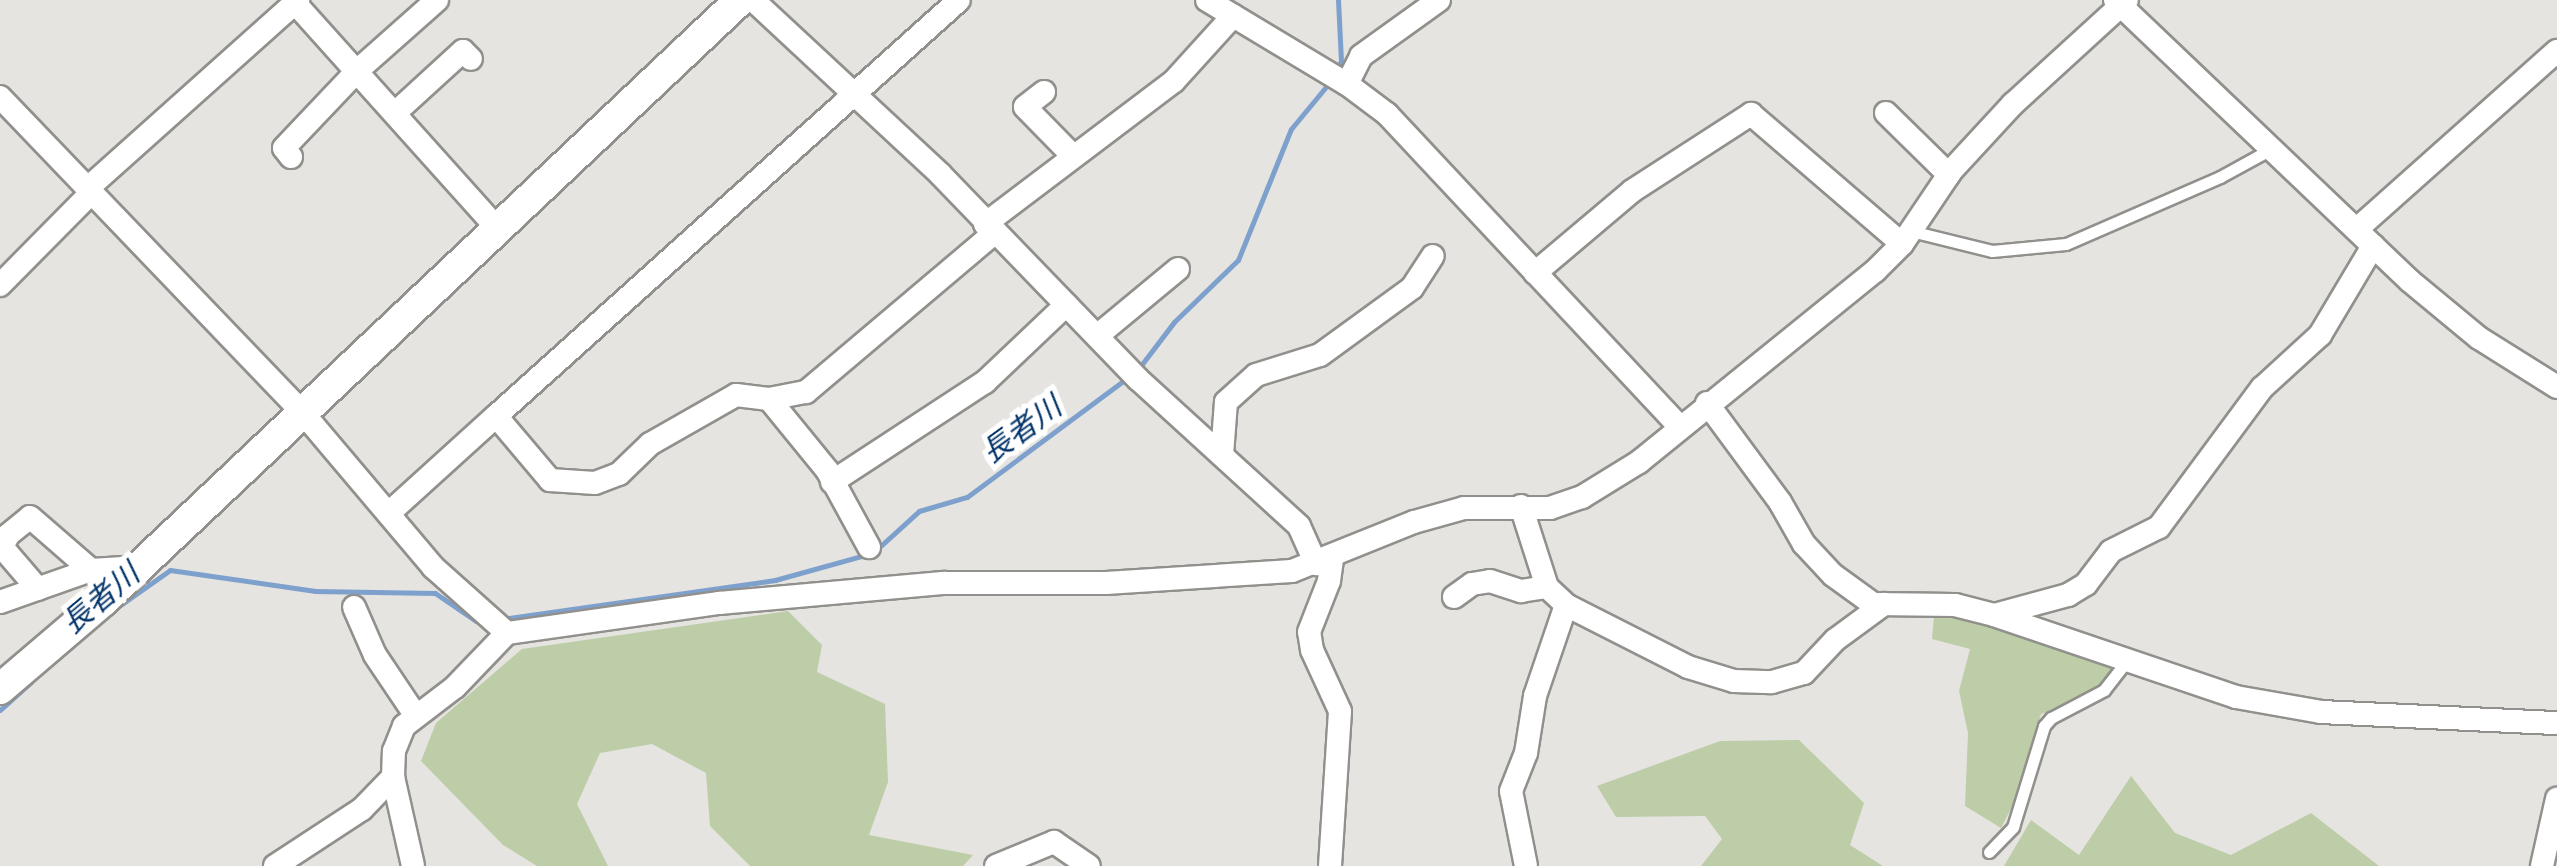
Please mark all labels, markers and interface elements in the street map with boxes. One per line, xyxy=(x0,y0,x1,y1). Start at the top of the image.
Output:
water label: 長者川 xyxy=(974,388,1068,470)
water label: 長者川 xyxy=(54,555,146,641)

